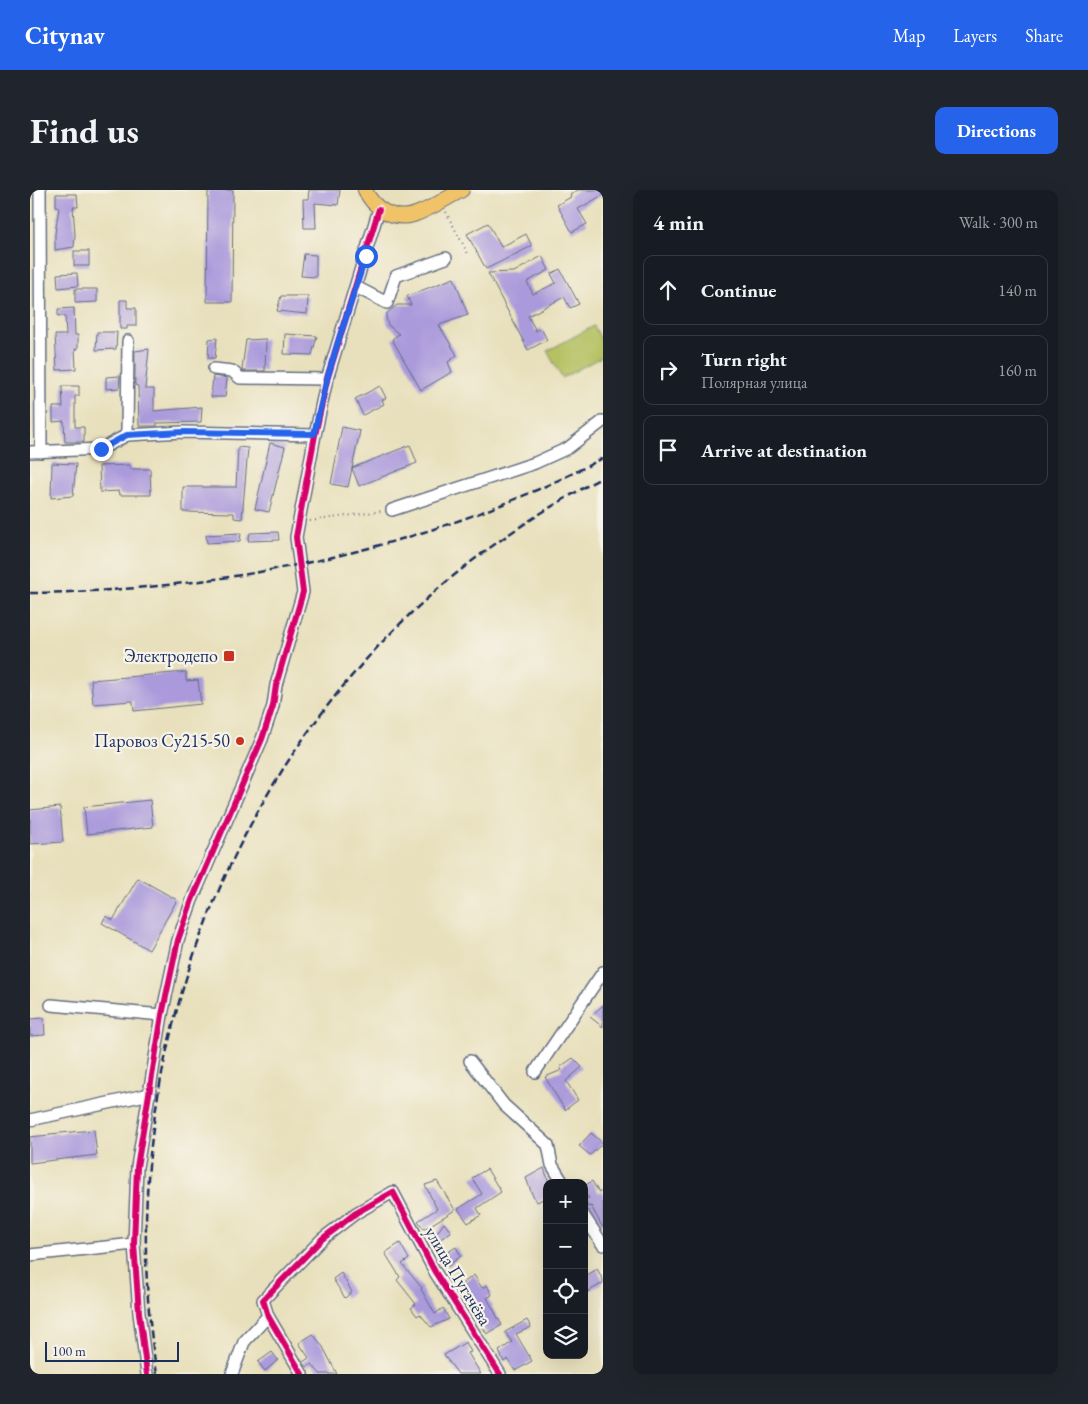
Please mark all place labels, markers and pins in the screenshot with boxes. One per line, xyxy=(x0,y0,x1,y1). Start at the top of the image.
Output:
place label: Электродепо xyxy=(124,644,218,667)
marker: Электродепо xyxy=(222,649,236,663)
place label: Паровоз Су215-50 xyxy=(94,729,230,752)
marker: Паровоз Су215-50 xyxy=(234,735,246,747)

